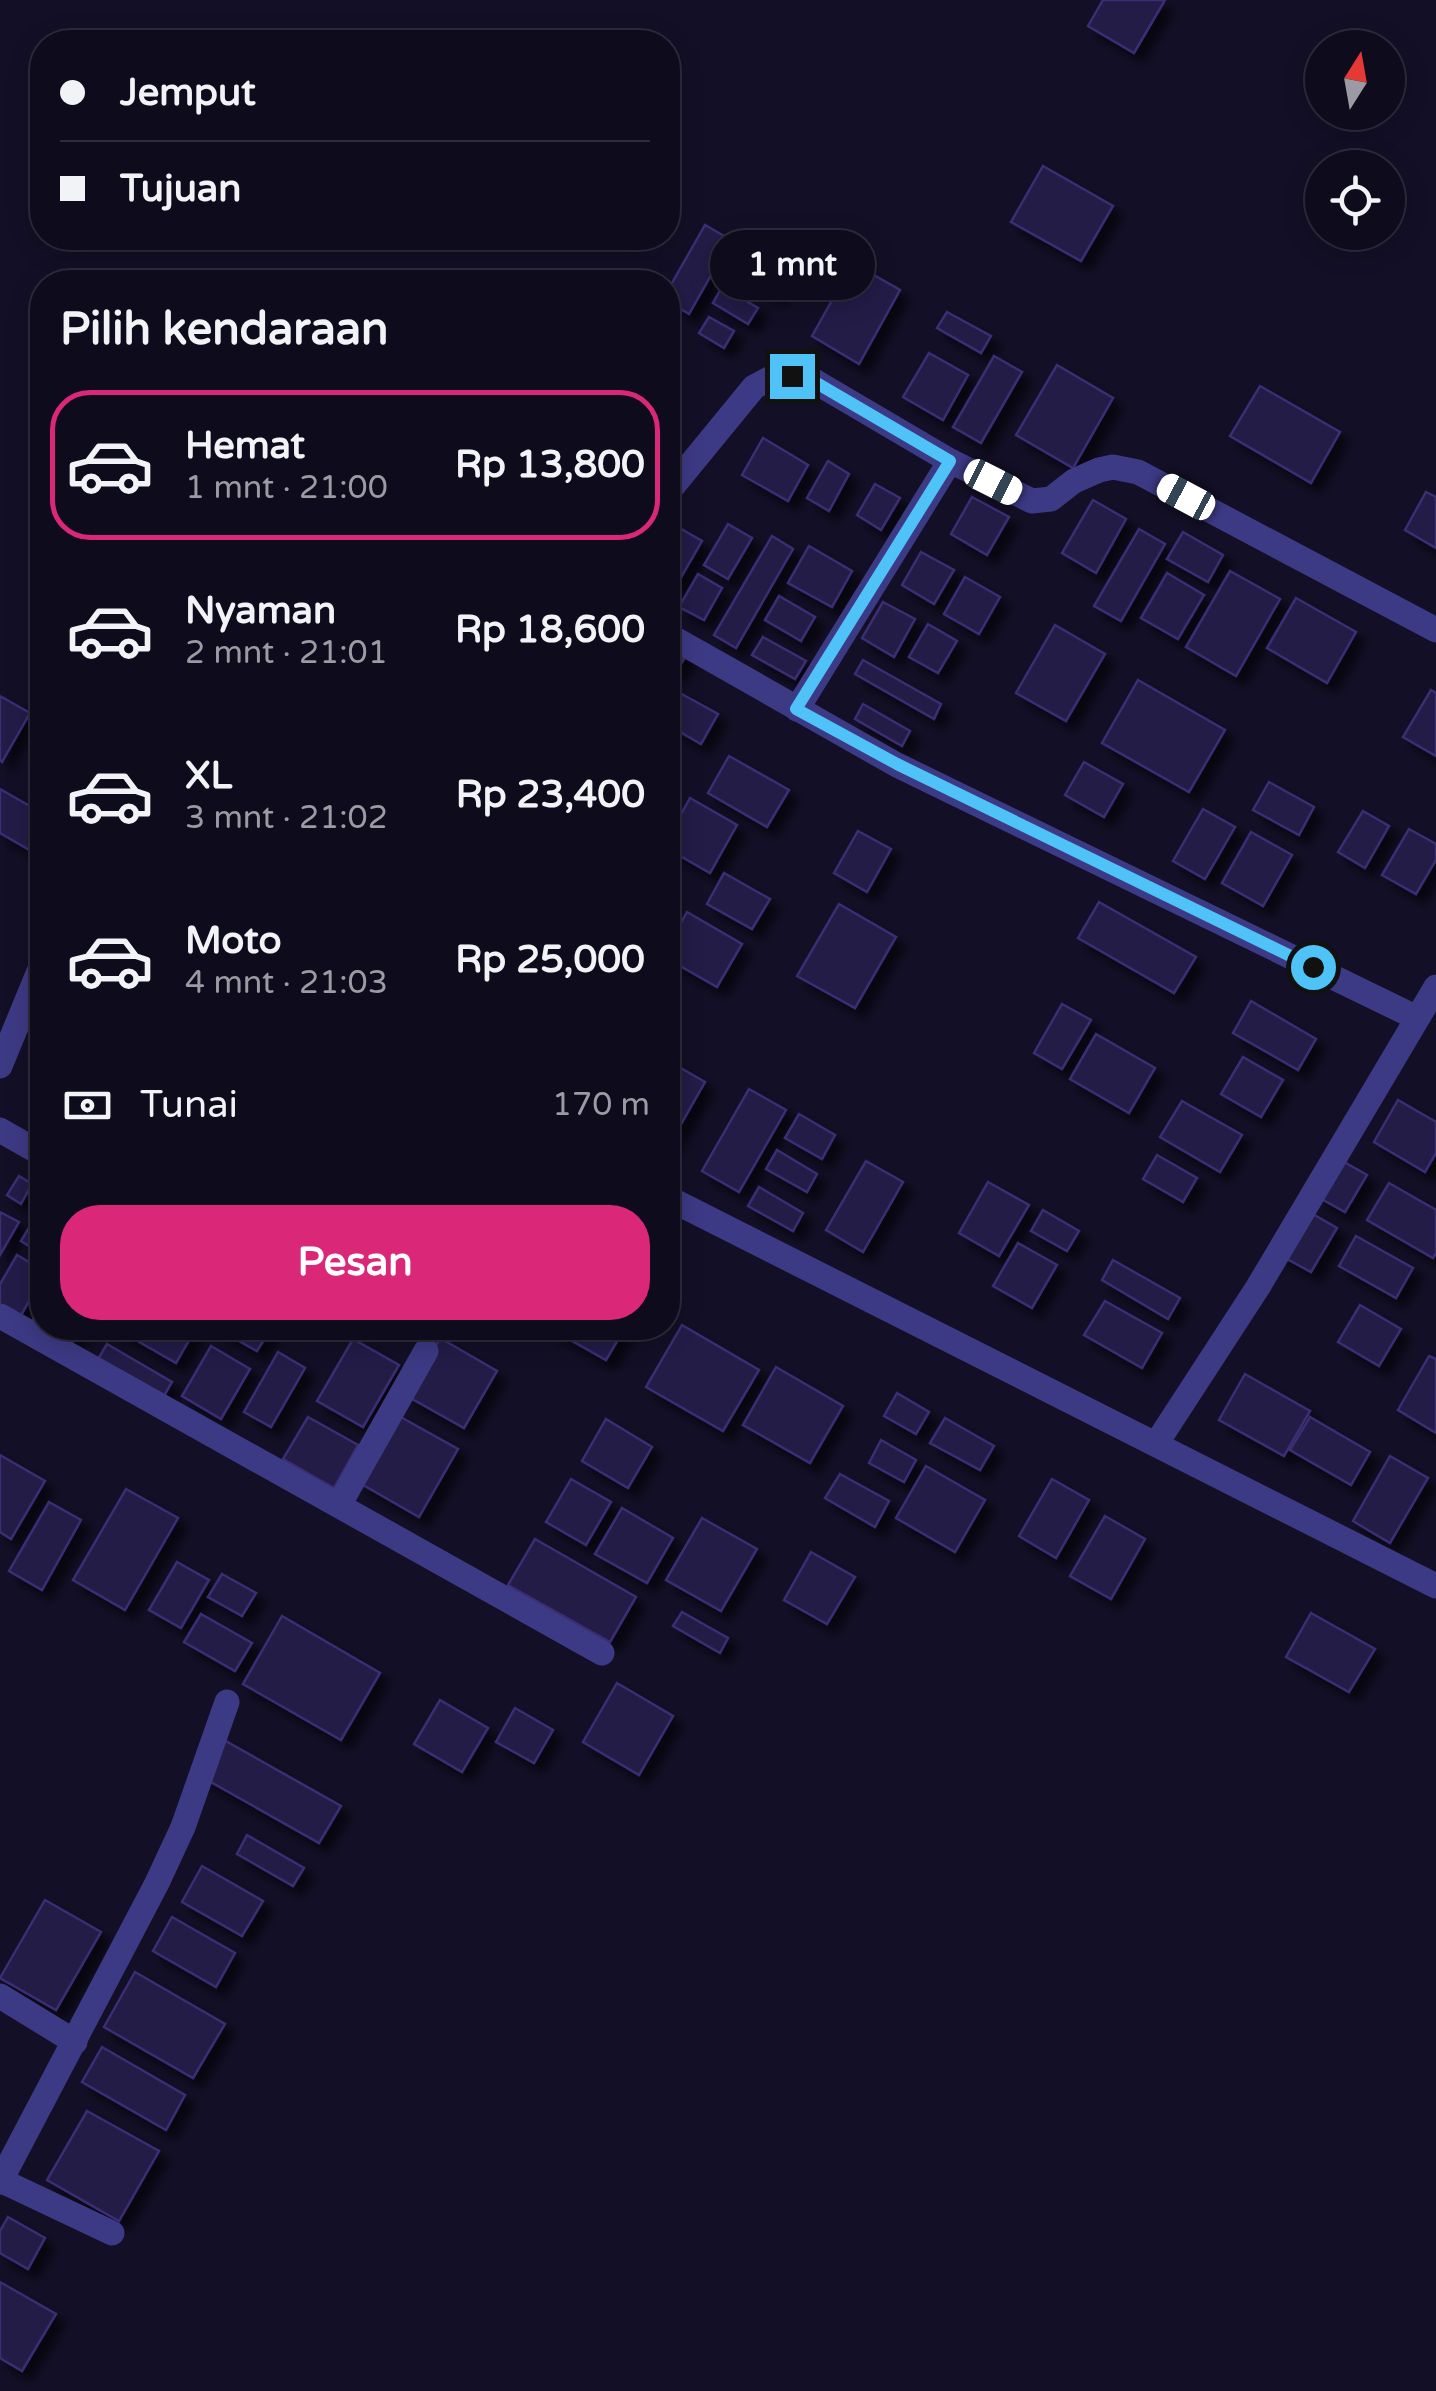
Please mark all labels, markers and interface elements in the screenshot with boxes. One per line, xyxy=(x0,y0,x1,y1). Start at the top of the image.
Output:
north arrow xyxy=(1305,30,1405,130)
map controls xyxy=(1305,30,1405,250)
text: Jemput xyxy=(120,70,256,116)
button: locate xyxy=(1305,150,1405,250)
text: Tujuan xyxy=(120,166,241,212)
callout: 1 mnt xyxy=(710,231,874,301)
text: 1 mnt xyxy=(748,246,837,284)
text: Pilih kendaraan xyxy=(60,303,389,357)
route end xyxy=(770,354,815,399)
icon: car xyxy=(65,420,155,510)
text: Hemat xyxy=(185,423,305,469)
text: Rp 13,800 xyxy=(455,442,645,488)
car xyxy=(959,455,1027,509)
text: 1 mnt · 21:00 xyxy=(185,469,388,507)
car xyxy=(1152,470,1220,524)
icon: car xyxy=(65,585,155,675)
text: Nyaman xyxy=(185,588,336,634)
text: Rp 18,600 xyxy=(455,607,645,653)
text: 2 mnt · 21:01 xyxy=(185,634,388,672)
icon: car xyxy=(65,750,155,840)
text: XL xyxy=(185,753,232,799)
text: Rp 23,400 xyxy=(456,772,645,818)
text: 3 mnt · 21:02 xyxy=(185,799,388,837)
icon: car xyxy=(65,915,155,1005)
text: Moto xyxy=(185,918,281,964)
text: Rp 25,000 xyxy=(455,937,645,983)
route start xyxy=(1291,945,1336,990)
text: 4 mnt · 21:03 xyxy=(185,964,388,1002)
icon: cash xyxy=(60,1078,115,1133)
text: Tunai xyxy=(140,1082,238,1128)
text: 170 m xyxy=(552,1086,650,1124)
button: Pesan xyxy=(60,1205,650,1320)

